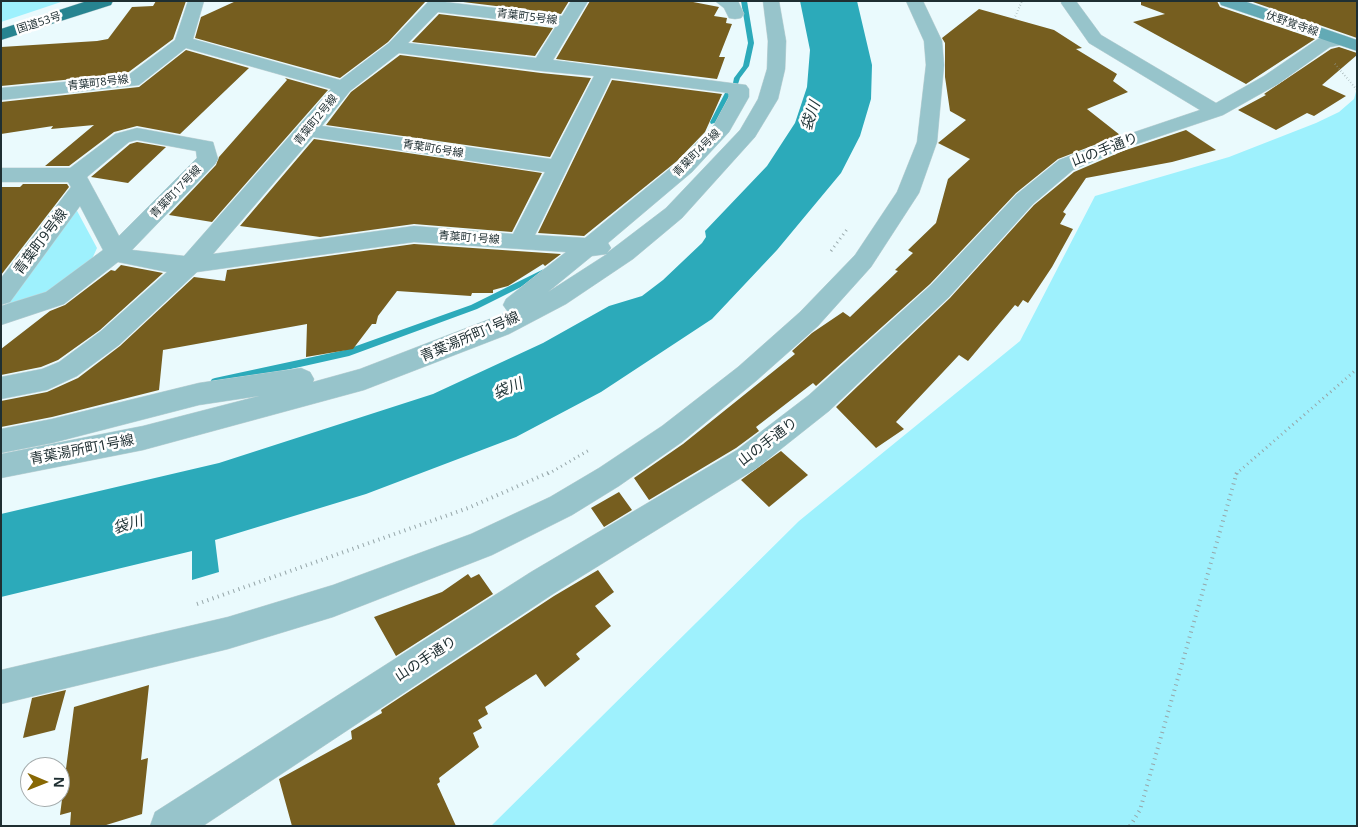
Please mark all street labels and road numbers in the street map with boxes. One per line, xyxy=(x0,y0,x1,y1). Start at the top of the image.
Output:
street label: 青葉町5号線 xyxy=(496,7,558,27)
street label: 伏野覚寺線 xyxy=(1264,9,1320,39)
street label: 国道53号 xyxy=(15,10,63,36)
street label: 青葉町8号線 xyxy=(67,73,129,93)
street label: 青葉町2号線 xyxy=(292,92,340,148)
street label: 青葉町4号線 xyxy=(671,127,723,179)
street label: 山の手通り xyxy=(1069,130,1141,170)
street label: 青葉町6号線 xyxy=(402,138,464,160)
street label: 青葉町17号線 xyxy=(148,163,204,221)
street label: 青葉町9号線 xyxy=(11,206,71,278)
street label: 青葉町1号線 xyxy=(438,229,500,247)
street label: 青葉湯所町1号線 xyxy=(418,309,522,365)
street label: 山の手通り xyxy=(735,414,801,470)
street label: 青葉湯所町1号線 xyxy=(28,432,136,468)
street label: 山の手通り xyxy=(392,633,460,685)

